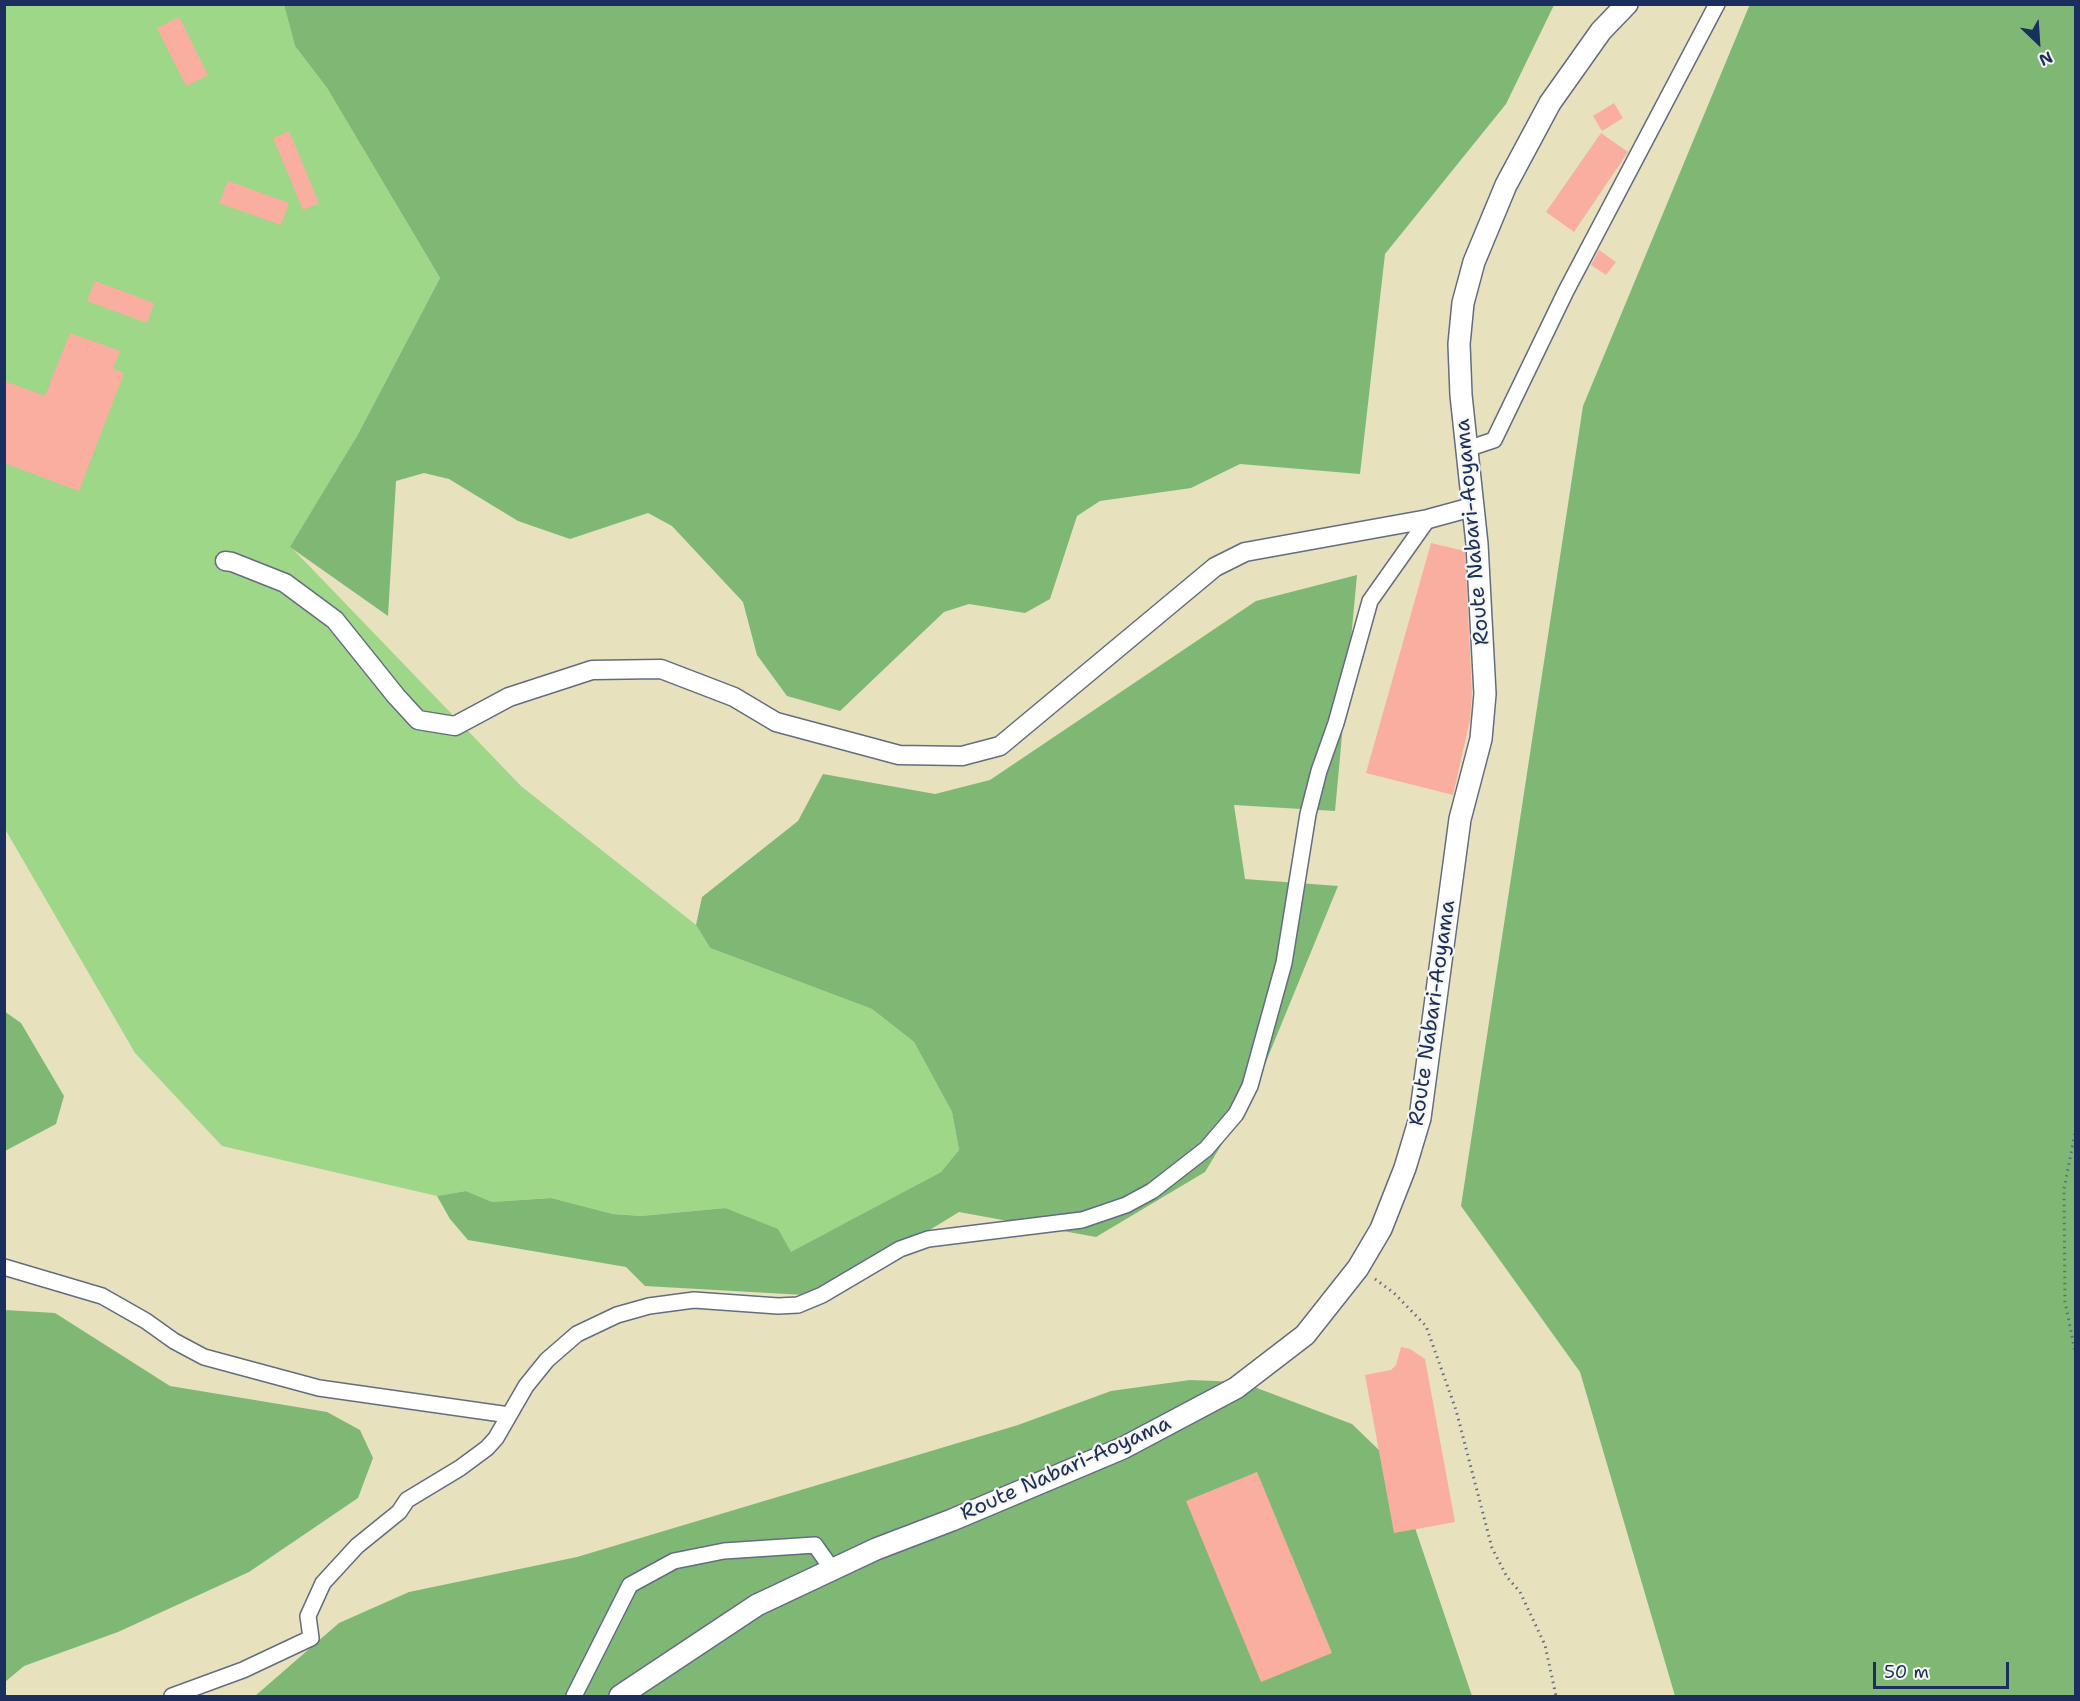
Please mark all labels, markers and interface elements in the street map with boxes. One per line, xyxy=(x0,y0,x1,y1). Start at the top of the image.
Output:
north arrow xyxy=(2008,12,2068,72)
text: N xyxy=(2036,47,2056,71)
street label: Route Nabari-Aoyama xyxy=(1451,418,1495,646)
street label: Route Nabari-Aoyama xyxy=(1405,899,1461,1127)
street label: Route Nabari-Aoyama xyxy=(957,1411,1175,1527)
scale bar xyxy=(1876,1650,2012,1688)
text: 50 m xyxy=(1884,1660,1929,1684)

